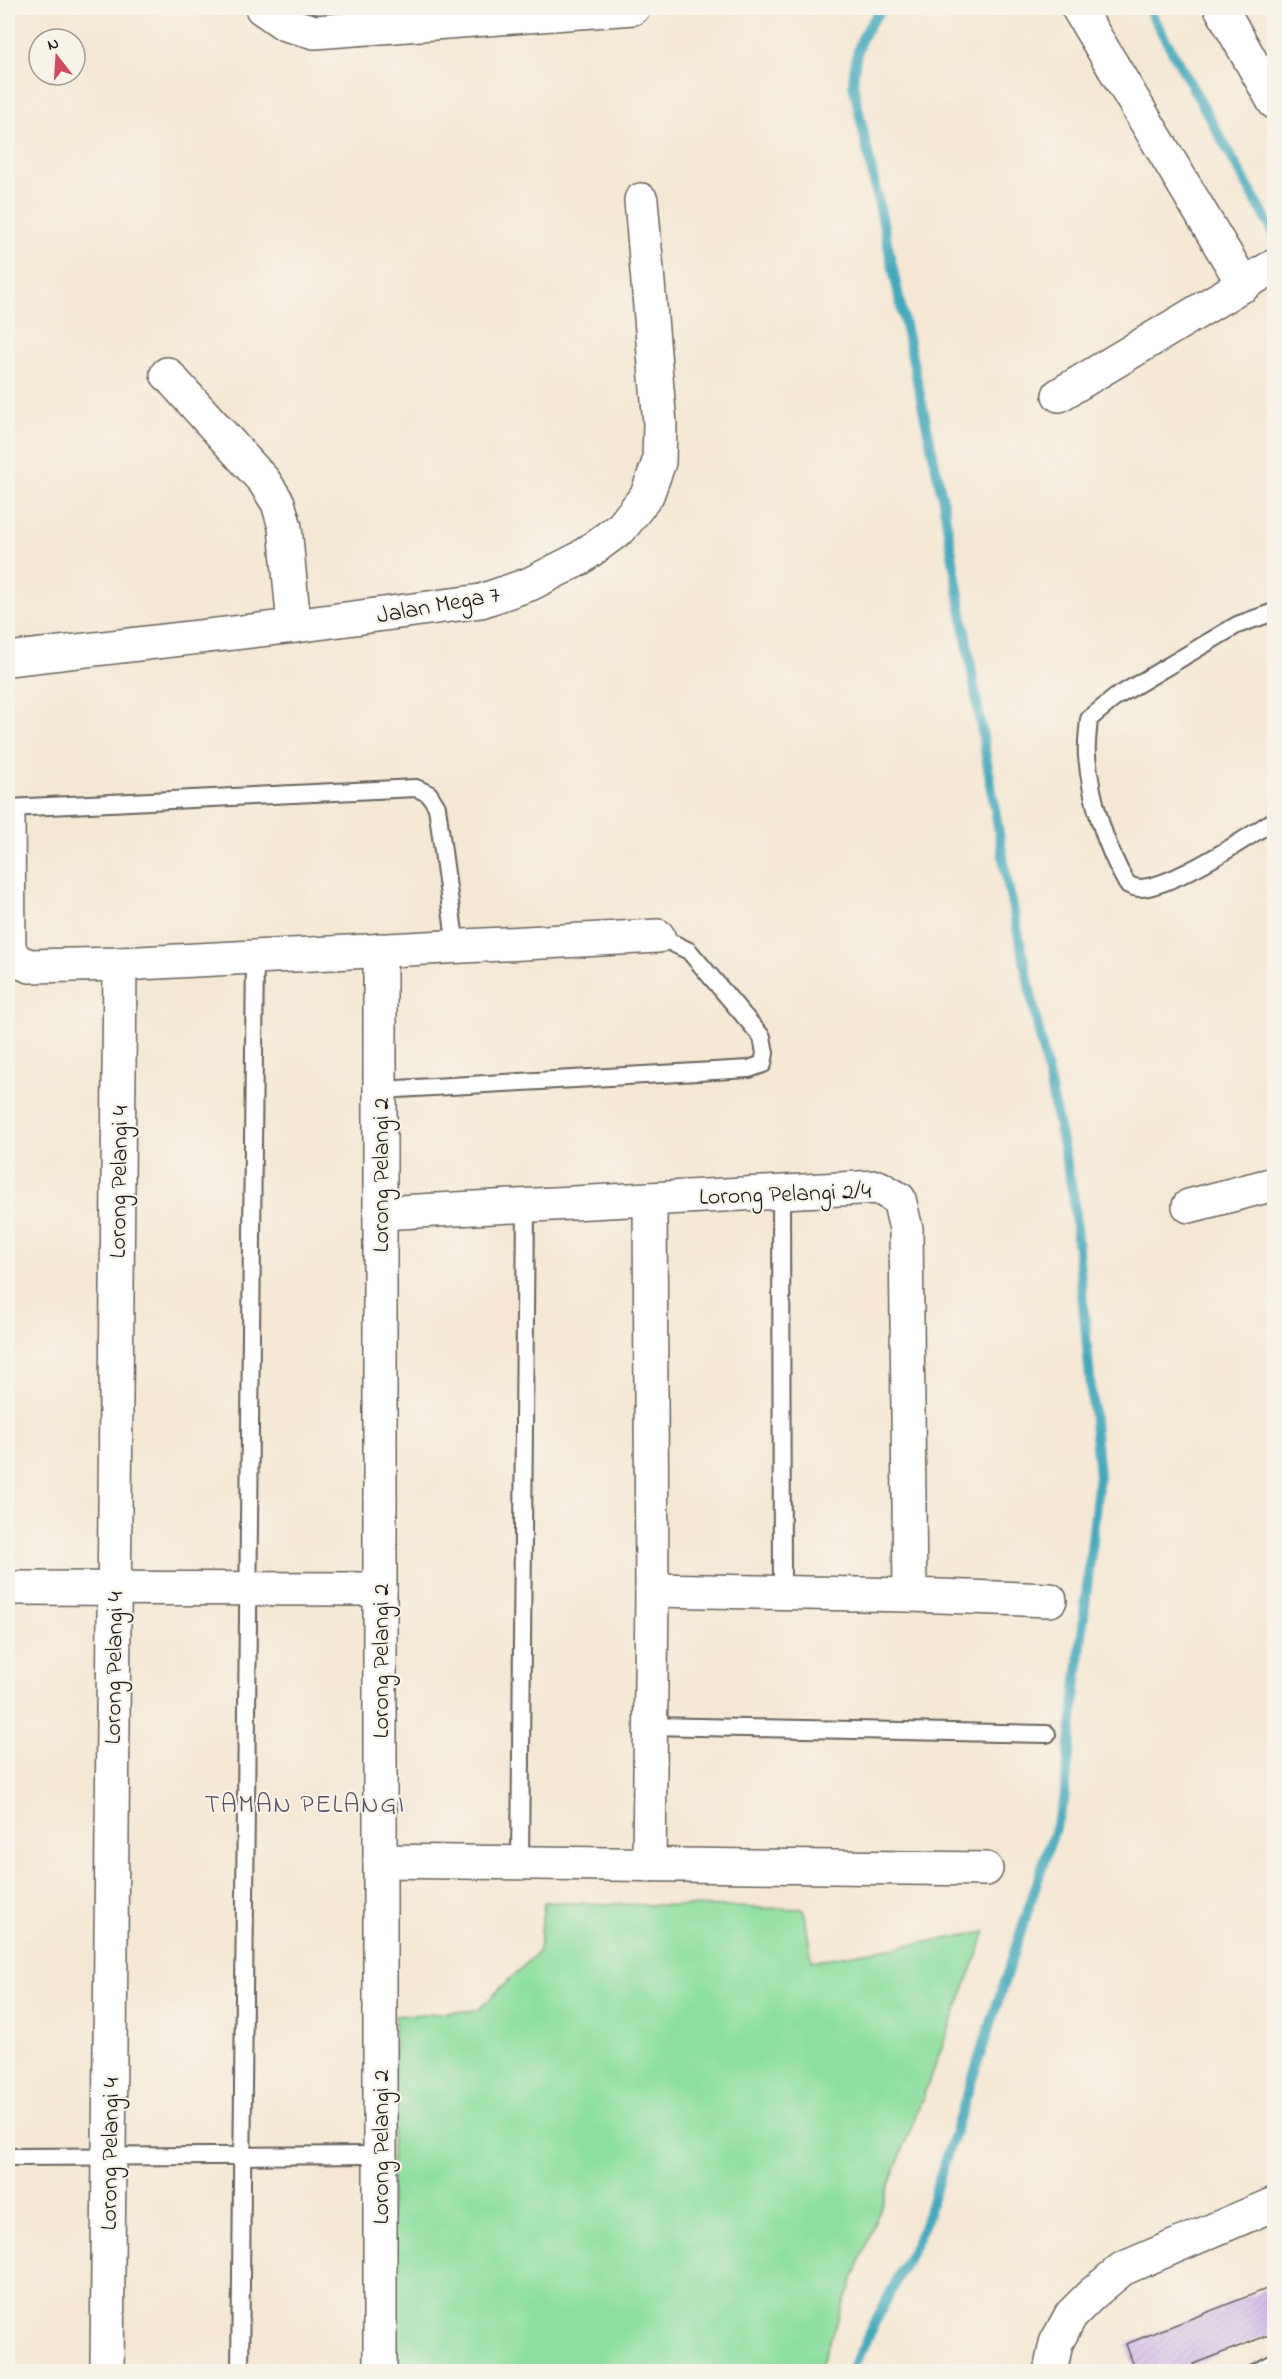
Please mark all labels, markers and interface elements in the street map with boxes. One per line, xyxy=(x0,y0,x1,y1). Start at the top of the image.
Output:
north arrow xyxy=(27,27,87,87)
text: N xyxy=(45,31,62,58)
street label: Jalan Mega 7 xyxy=(374,578,503,635)
street label: Lorong Pelangi 2 xyxy=(365,1097,400,1253)
street label: Lorong Pelangi 4 xyxy=(102,1105,139,1259)
street label: Lorong Pelangi 2/4 xyxy=(698,1175,872,1216)
street label: Lorong Pelangi 2 xyxy=(365,1583,400,1739)
street label: Lorong Pelangi 4 xyxy=(97,1591,134,1745)
district label: TAMAN PELANGI xyxy=(204,1787,406,1825)
street label: Lorong Pelangi 2 xyxy=(365,2069,400,2225)
street label: Lorong Pelangi 4 xyxy=(93,2077,130,2231)

